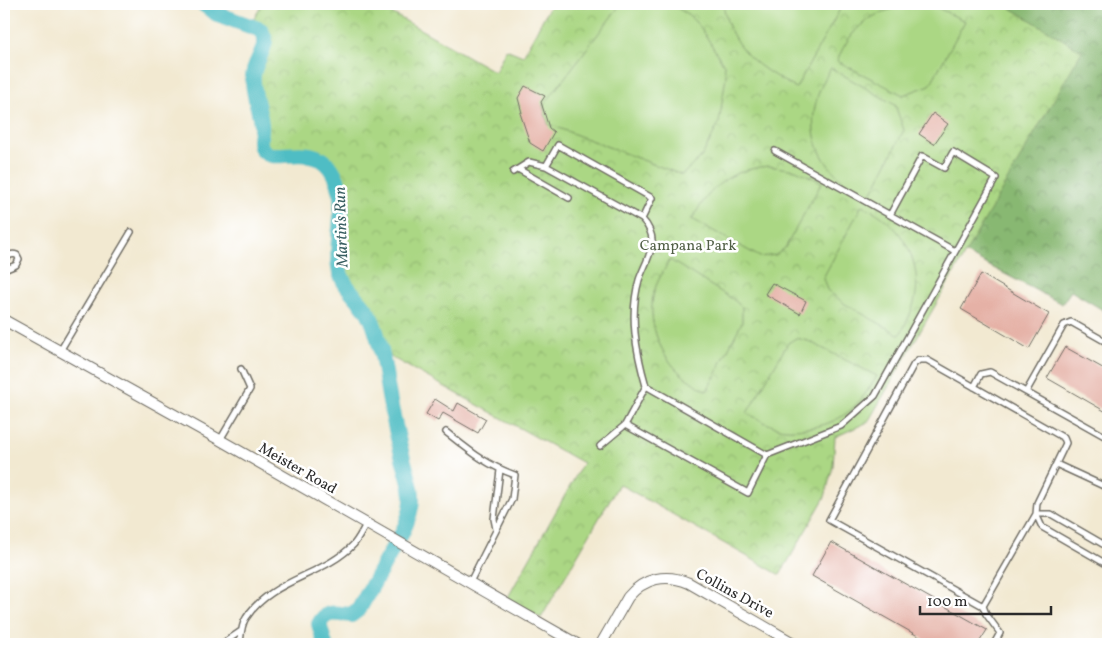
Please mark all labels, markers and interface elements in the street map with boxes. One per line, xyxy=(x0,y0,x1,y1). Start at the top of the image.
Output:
water label: Martin's Run xyxy=(330,186,354,269)
park label: Campana Park xyxy=(640,236,736,257)
street label: Meister Road xyxy=(254,438,340,500)
street label: Collins Drive xyxy=(692,564,777,624)
scale bar xyxy=(920,583,1051,615)
text: 100 m xyxy=(927,592,967,613)

